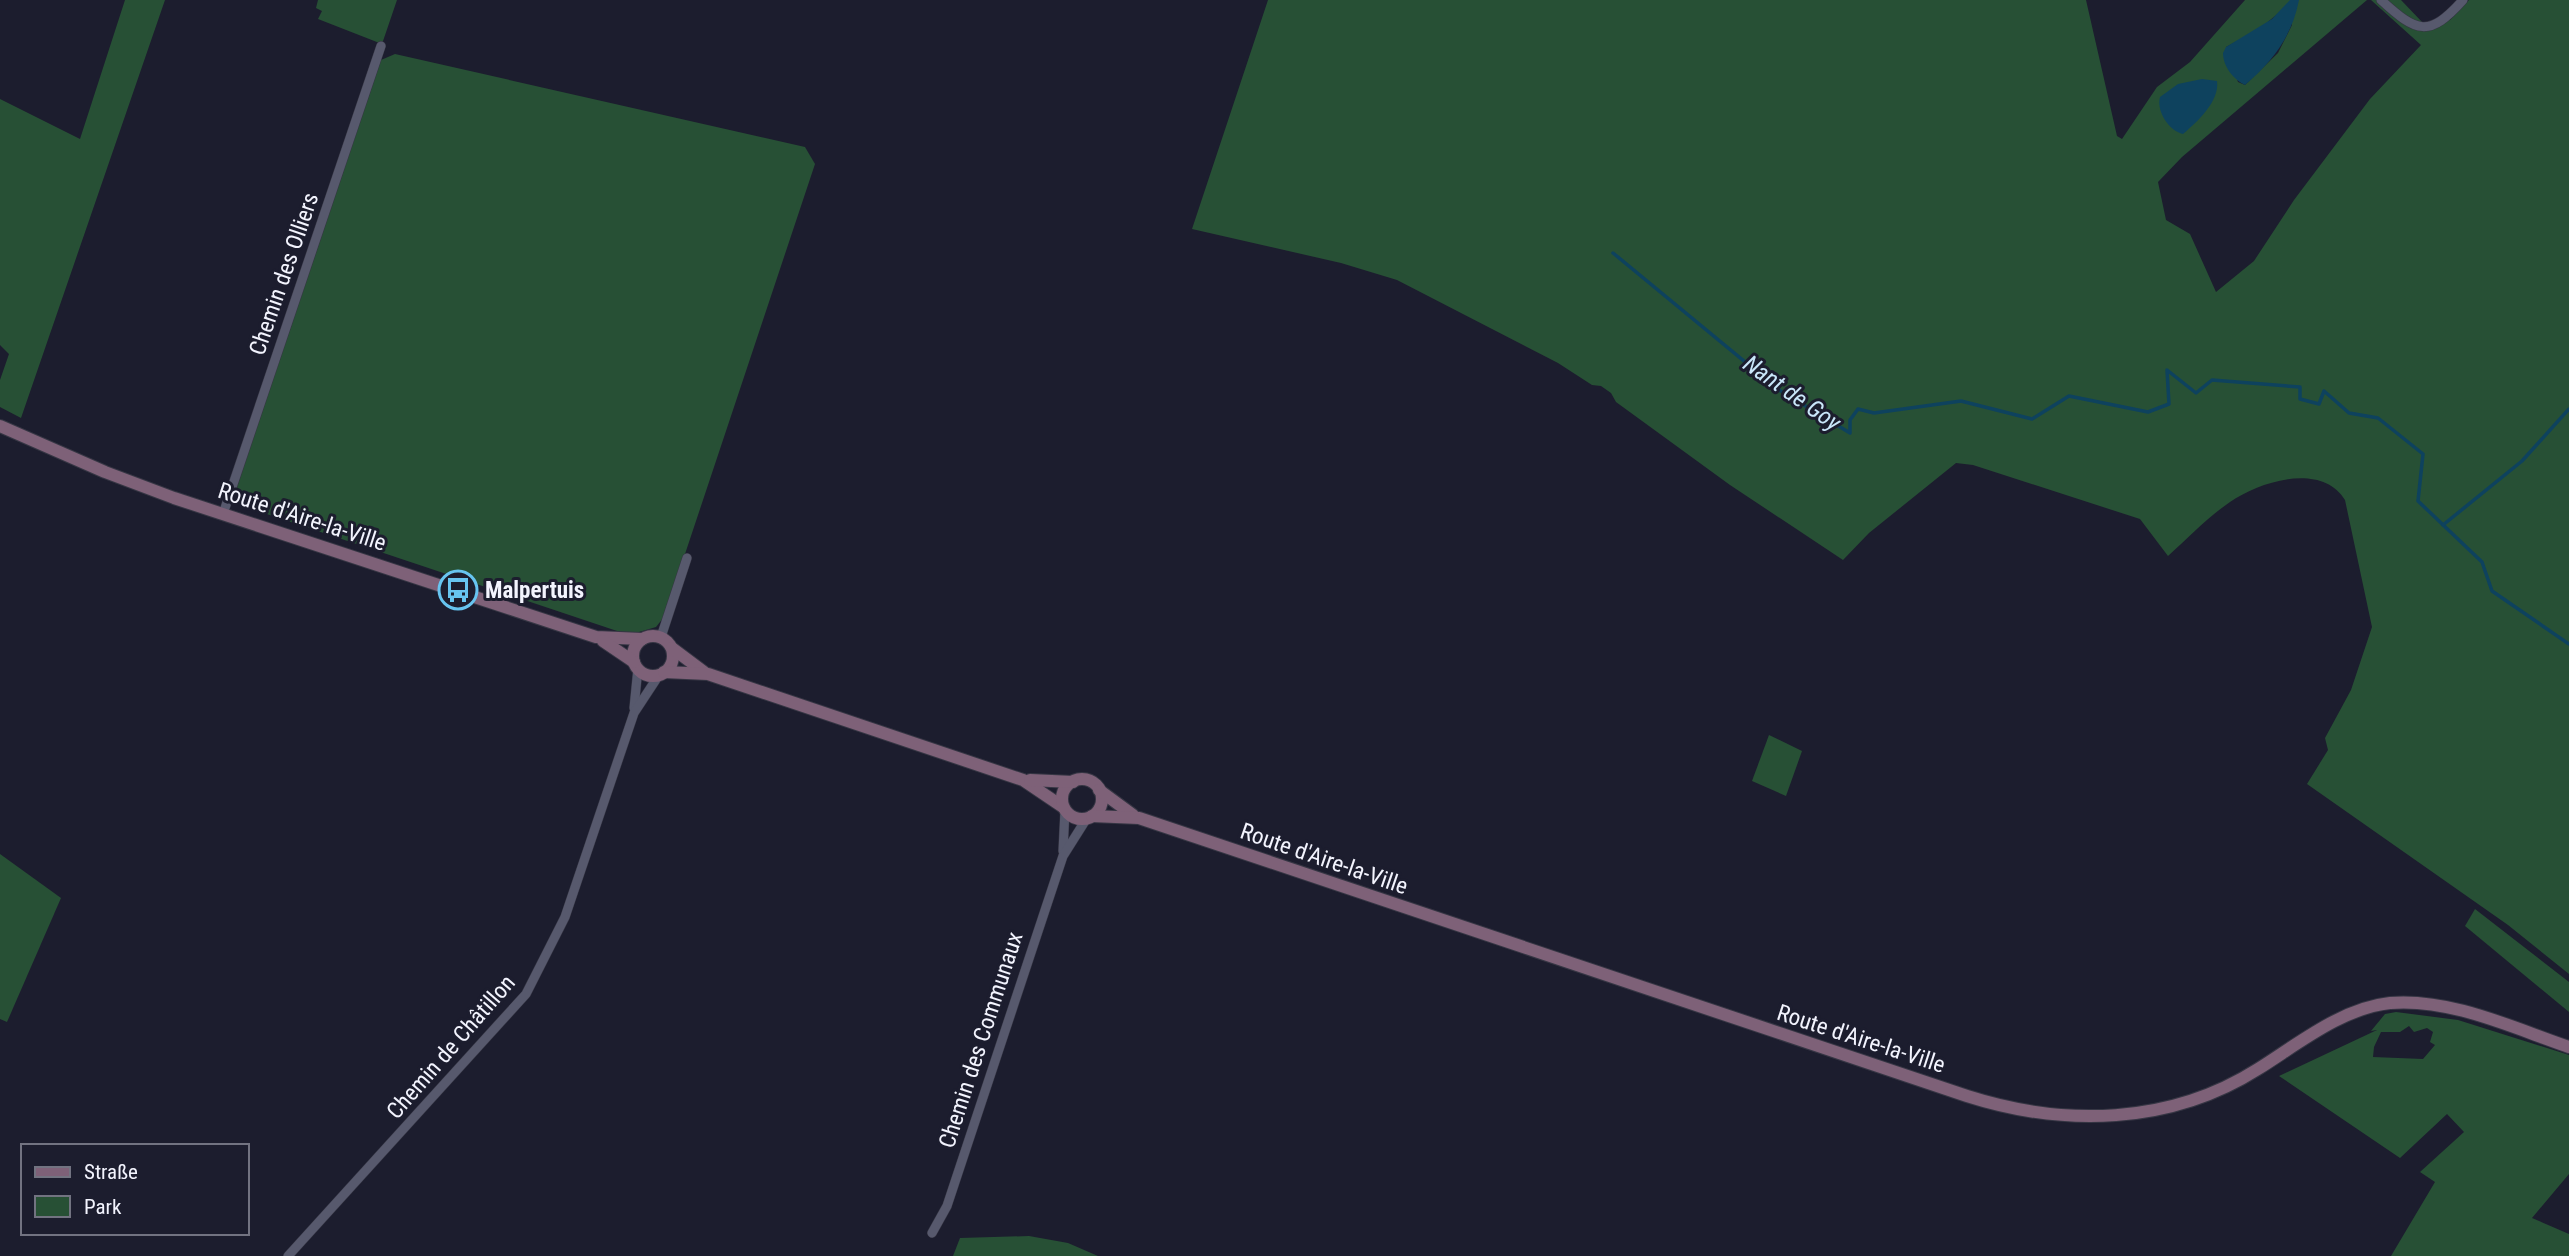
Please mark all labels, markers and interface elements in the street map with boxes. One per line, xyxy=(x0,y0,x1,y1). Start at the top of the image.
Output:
street label: Chemin des Olliers xyxy=(244,189,324,359)
water label: Nant de Goy xyxy=(1738,349,1847,437)
street label: Route d'Aire-la-Ville xyxy=(215,477,389,557)
bus stop icon: Malpertuis xyxy=(437,569,479,611)
place label: Malpertuis xyxy=(485,577,584,604)
street label: Route d'Aire-la-Ville xyxy=(1237,818,1411,900)
street label: Chemin des Communaux xyxy=(933,929,1029,1151)
street label: Chemin de Châtillon xyxy=(381,970,521,1124)
street label: Route d'Aire-la-Ville xyxy=(1774,999,1948,1079)
legend xyxy=(21,1144,248,1235)
text: Straße xyxy=(84,1160,138,1184)
text: Park xyxy=(84,1195,122,1219)

